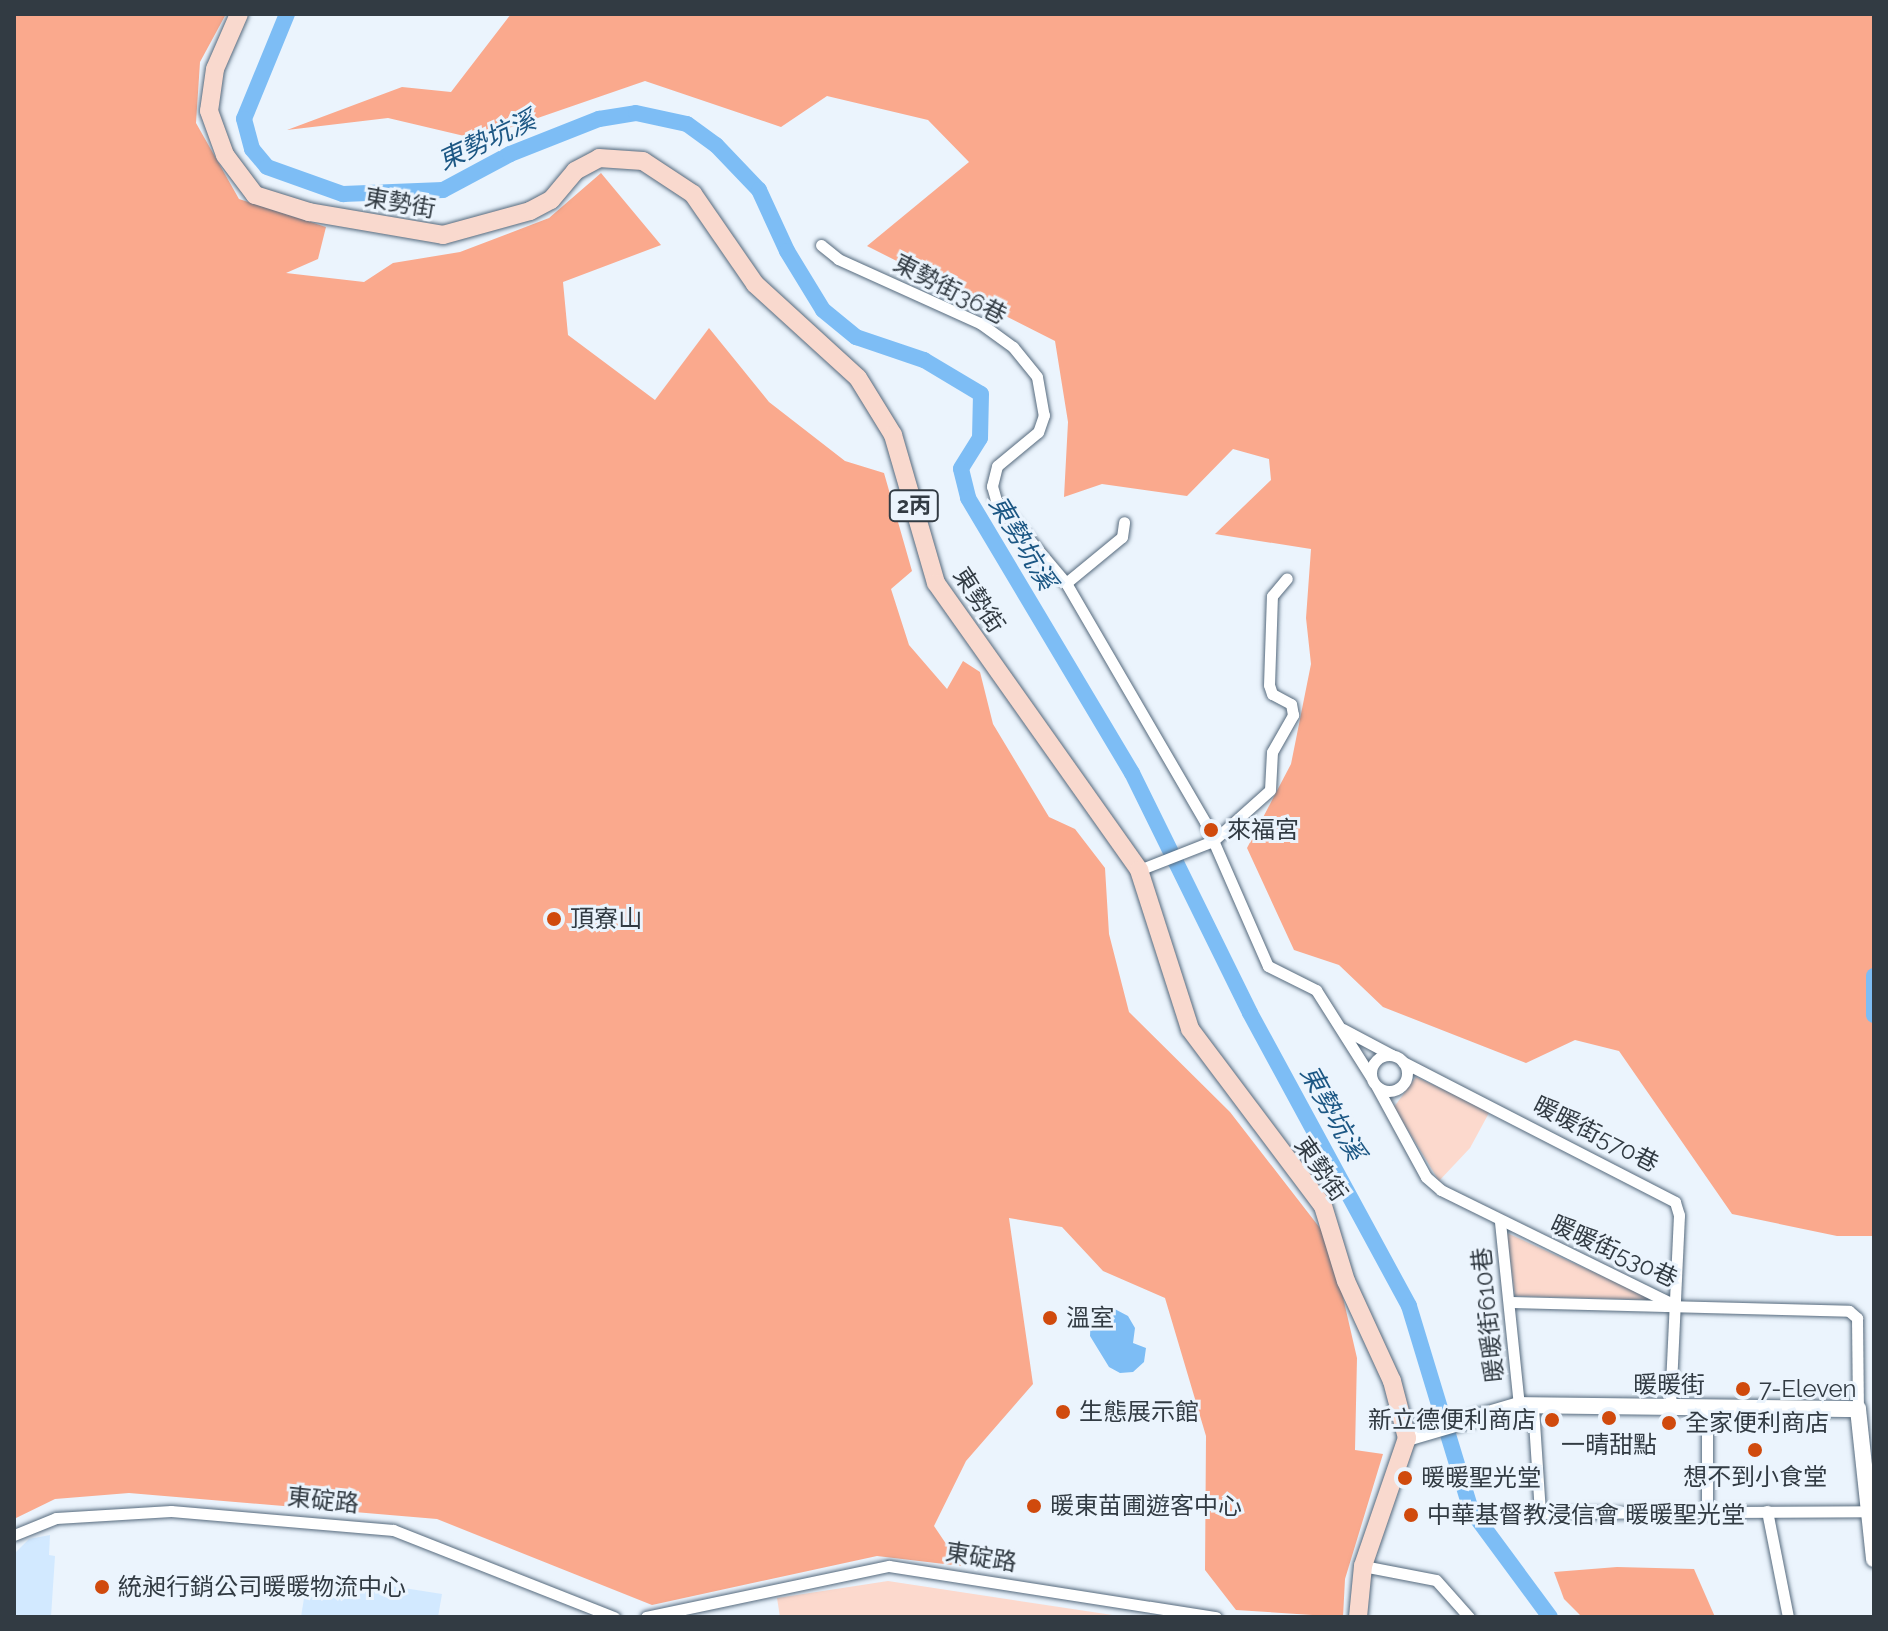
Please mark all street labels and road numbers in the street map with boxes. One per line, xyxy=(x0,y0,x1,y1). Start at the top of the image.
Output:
street label: 東勢街 xyxy=(362,183,438,223)
street label: 東勢街36巷 xyxy=(889,248,1011,330)
road number: 2丙 xyxy=(888,488,940,524)
street label: 東勢街 xyxy=(947,562,1011,638)
street label: 暖暖街570巷 xyxy=(1529,1090,1663,1178)
street label: 東勢街 xyxy=(1289,1131,1353,1207)
street label: 暖暖街530巷 xyxy=(1546,1209,1682,1293)
street label: 暖暖街610巷 xyxy=(1467,1246,1509,1384)
street label: 暖暖街 xyxy=(1633,1371,1705,1399)
street label: 東碇路 xyxy=(286,1482,360,1518)
street label: 東碇路 xyxy=(943,1537,1019,1577)

